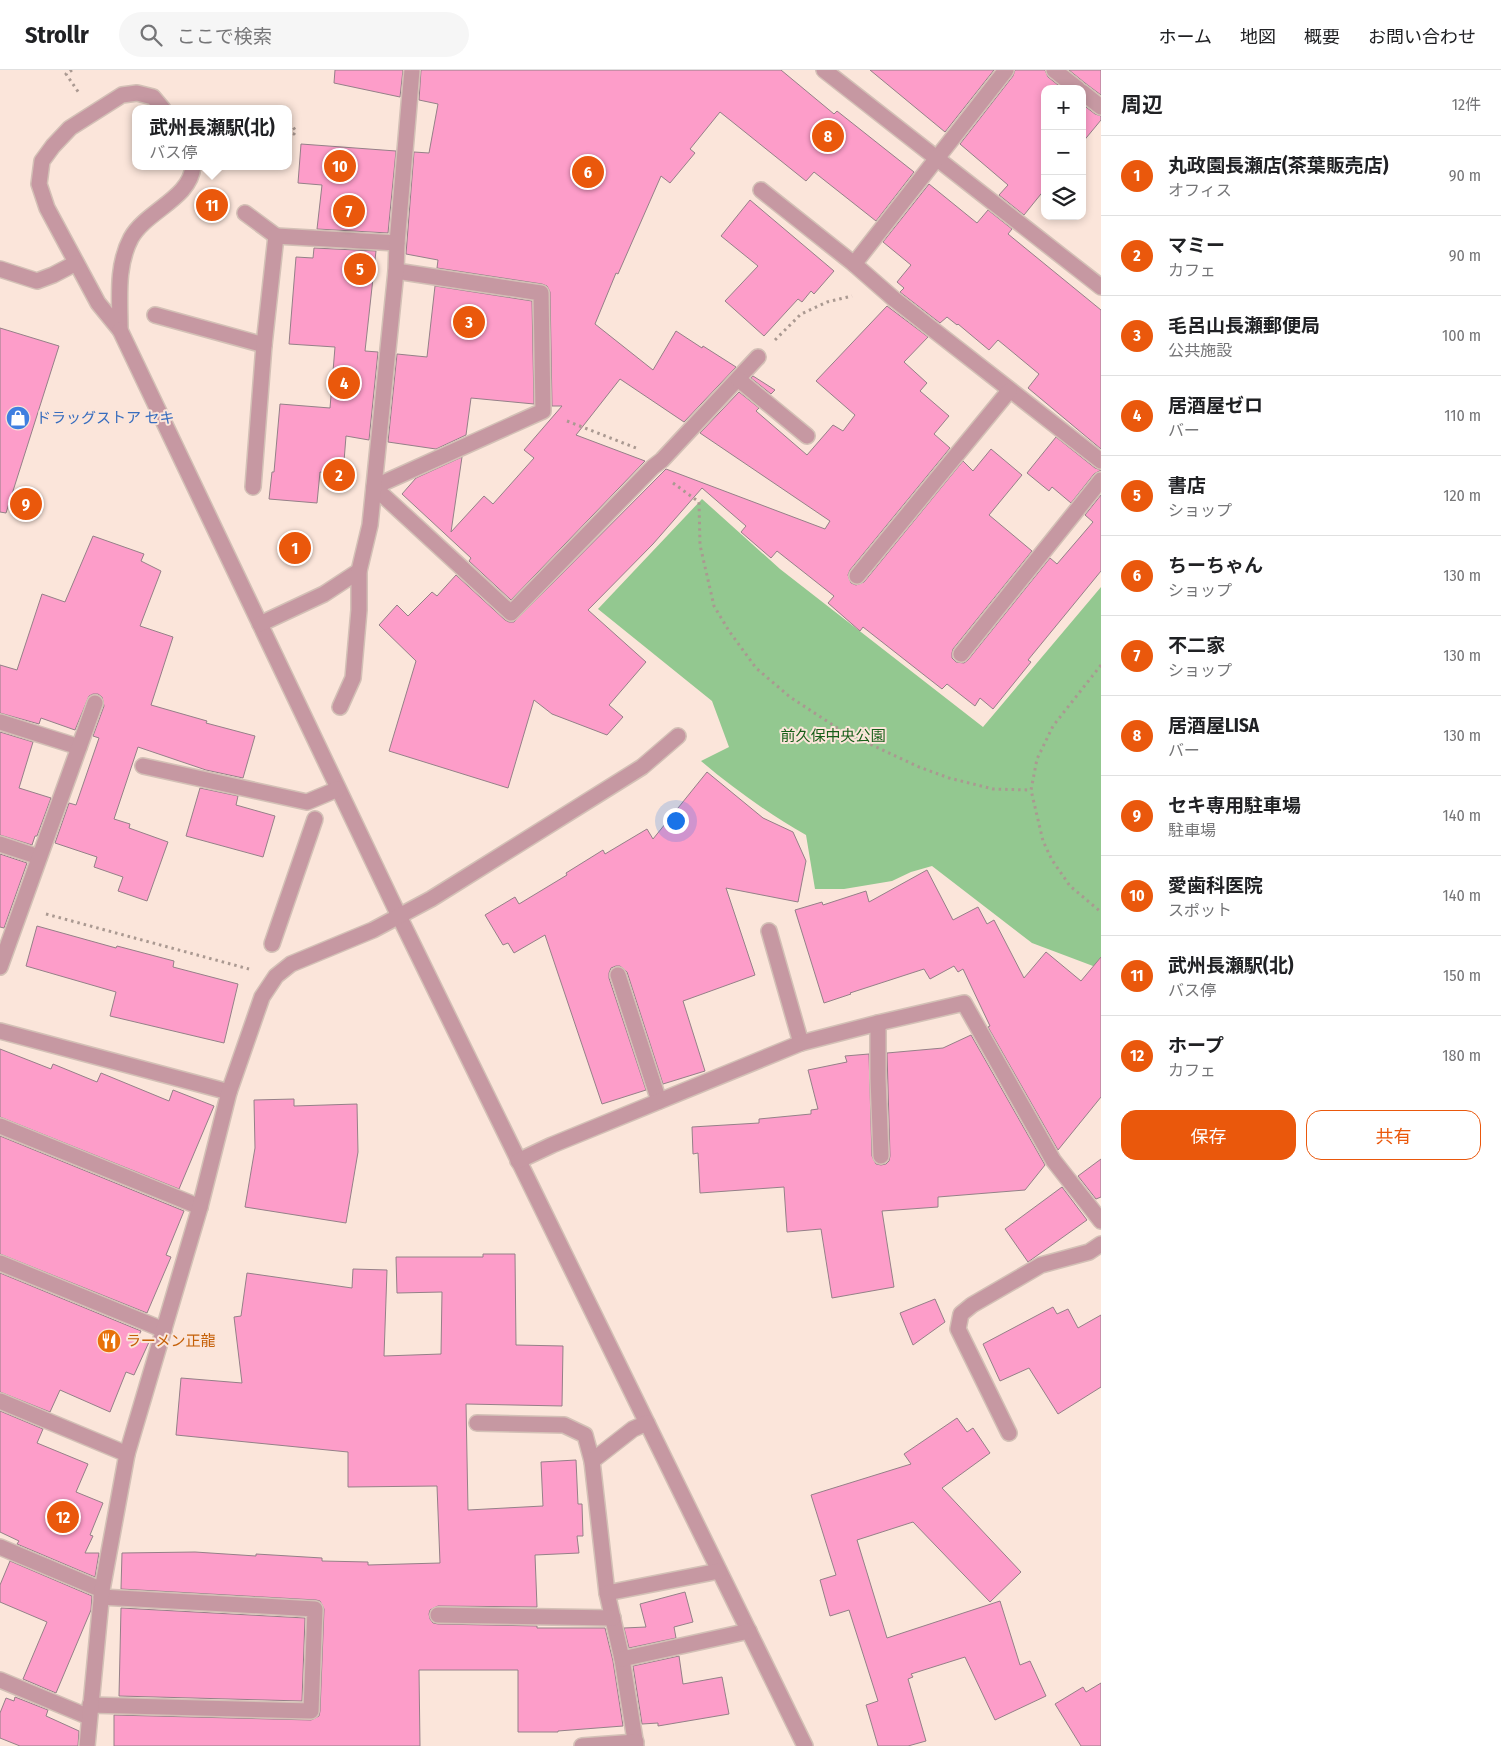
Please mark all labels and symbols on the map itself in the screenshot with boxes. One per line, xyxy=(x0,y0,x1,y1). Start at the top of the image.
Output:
pin: 8 xyxy=(812,117,844,155)
pin: 10 xyxy=(324,147,356,185)
pin: 6 xyxy=(572,153,604,191)
pin: 11 xyxy=(196,186,228,224)
pin: 7 xyxy=(333,192,365,230)
pin: 5 xyxy=(344,250,376,288)
pin: 3 xyxy=(453,303,485,341)
pin: 4 xyxy=(328,364,360,402)
shop icon: ドラッグストア セキ xyxy=(5,405,31,431)
place label: ドラッグストア セキ xyxy=(36,409,175,427)
pin: 2 xyxy=(323,456,355,494)
pin: 9 xyxy=(10,485,42,523)
pin: 1 xyxy=(279,529,311,567)
park label: 前久保中央公園 xyxy=(780,727,886,745)
your location xyxy=(663,808,689,834)
restaurant icon: ラーメン正龍 xyxy=(96,1328,122,1354)
place label: ラーメン正龍 xyxy=(126,1332,215,1350)
pin: 12 xyxy=(47,1498,79,1536)

